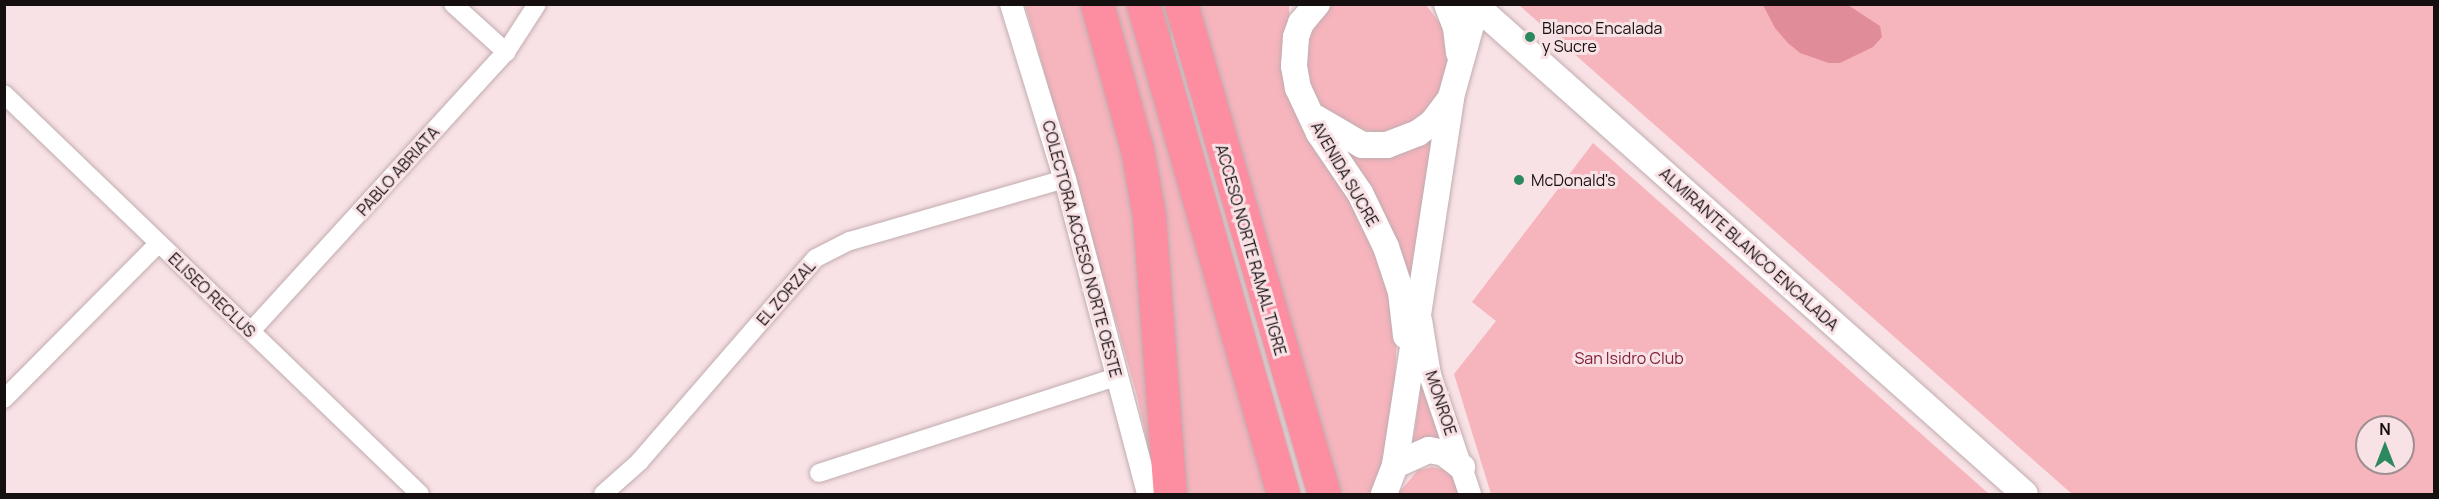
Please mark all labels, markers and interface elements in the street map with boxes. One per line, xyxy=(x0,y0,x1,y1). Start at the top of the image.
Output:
place label: Blanco Encalada y Sucre xyxy=(1542,18,1662,56)
marker: Blanco Encalada y Sucre xyxy=(1523,30,1537,44)
street label: COLECTORA ACCESO NORTE OESTE xyxy=(1038,118,1126,380)
street label: AVENIDA SUCRE xyxy=(1307,118,1383,230)
street label: PABLO ABRIATA xyxy=(353,122,443,220)
street label: ACCESO NORTE RAMAL TIGRE xyxy=(1212,142,1290,358)
street label: ALMIRANTE BLANCO ENCALADA xyxy=(1656,164,1842,334)
place label: McDonald's xyxy=(1531,170,1616,190)
marker: McDonald's xyxy=(1512,173,1526,187)
street label: ELISEO RECLUS xyxy=(165,249,259,341)
street label: EL ZORZAL xyxy=(752,256,820,330)
park label: San Isidro Club xyxy=(1574,348,1684,368)
street label: MONROE xyxy=(1422,368,1460,438)
north arrow xyxy=(2355,415,2415,475)
text: N xyxy=(2379,418,2391,440)

